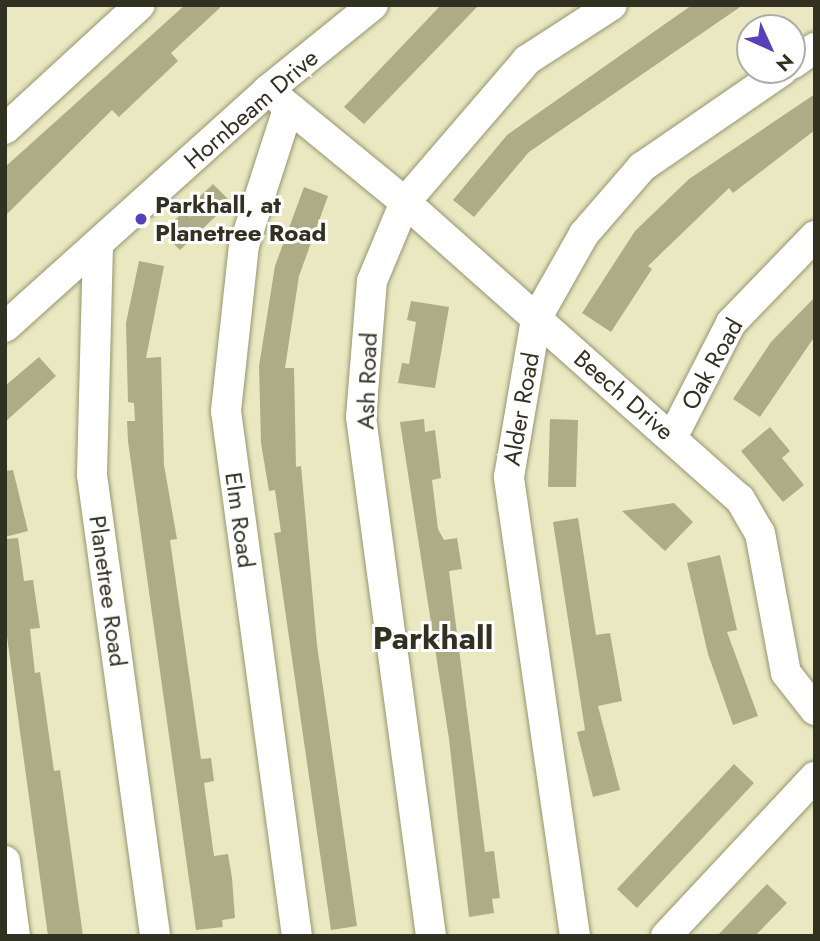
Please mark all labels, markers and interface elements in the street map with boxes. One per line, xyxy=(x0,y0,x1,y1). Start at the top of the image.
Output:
north arrow xyxy=(736,14,806,84)
street label: Hornbeam Drive xyxy=(178,43,324,175)
text: N xyxy=(770,48,800,78)
place label: Parkhall, at Planetree Road xyxy=(155,191,326,247)
marker: Parkhall, at Planetree Road xyxy=(133,211,149,227)
street label: Oak Road xyxy=(675,313,749,415)
street label: Ash Road xyxy=(351,332,383,430)
street label: Beech Drive xyxy=(568,344,680,446)
street label: Alder Road xyxy=(497,350,545,468)
street label: Elm Road xyxy=(219,470,261,570)
street label: Planetree Road xyxy=(83,513,133,669)
district label: Parkhall xyxy=(373,619,493,657)

